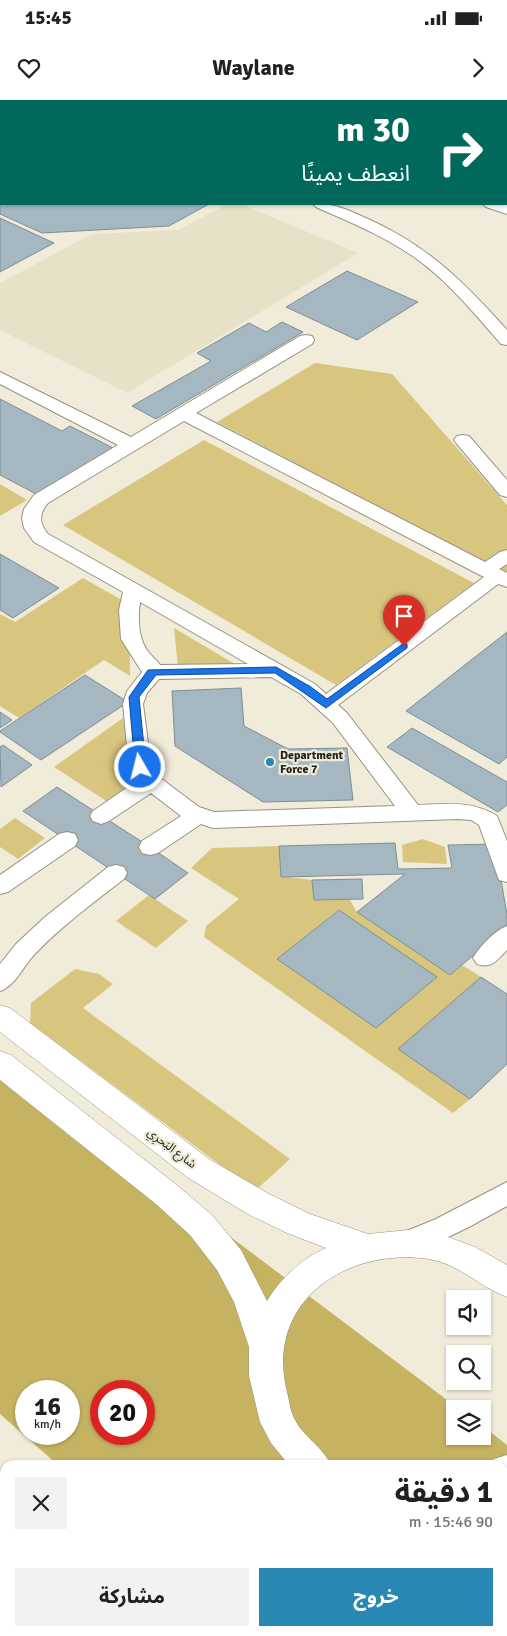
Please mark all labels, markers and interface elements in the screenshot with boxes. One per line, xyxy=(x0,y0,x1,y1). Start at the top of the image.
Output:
text: 15:45 xyxy=(25,6,72,30)
icon: heart xyxy=(15,54,43,82)
text: Waylane xyxy=(212,54,295,81)
icon: forward xyxy=(464,54,492,82)
text: 30 m xyxy=(336,108,410,151)
icon: right xyxy=(428,120,493,185)
text: انعطف يمينًا xyxy=(301,160,410,187)
pin xyxy=(383,595,425,646)
icon: arrive xyxy=(390,602,418,630)
position arrow xyxy=(113,740,165,792)
place label: Department Force 7 xyxy=(280,748,344,777)
marker: Department Force 7 xyxy=(264,756,276,768)
street label: شارع البَحرِي xyxy=(143,1125,199,1173)
map controls xyxy=(446,1290,491,1445)
button: sound xyxy=(446,1290,491,1335)
button: search xyxy=(446,1345,491,1390)
speed limit sign: 20 xyxy=(90,1380,155,1445)
text: 16 xyxy=(34,1391,61,1422)
button: layers xyxy=(446,1400,491,1445)
text: km/h xyxy=(34,1417,61,1432)
text: 1 دقيقة xyxy=(395,1474,493,1511)
button: close xyxy=(15,1477,67,1529)
text: 90 m · 15:46 xyxy=(409,1512,493,1532)
button: مشاركة xyxy=(15,1568,249,1626)
button: خروج xyxy=(259,1568,493,1626)

